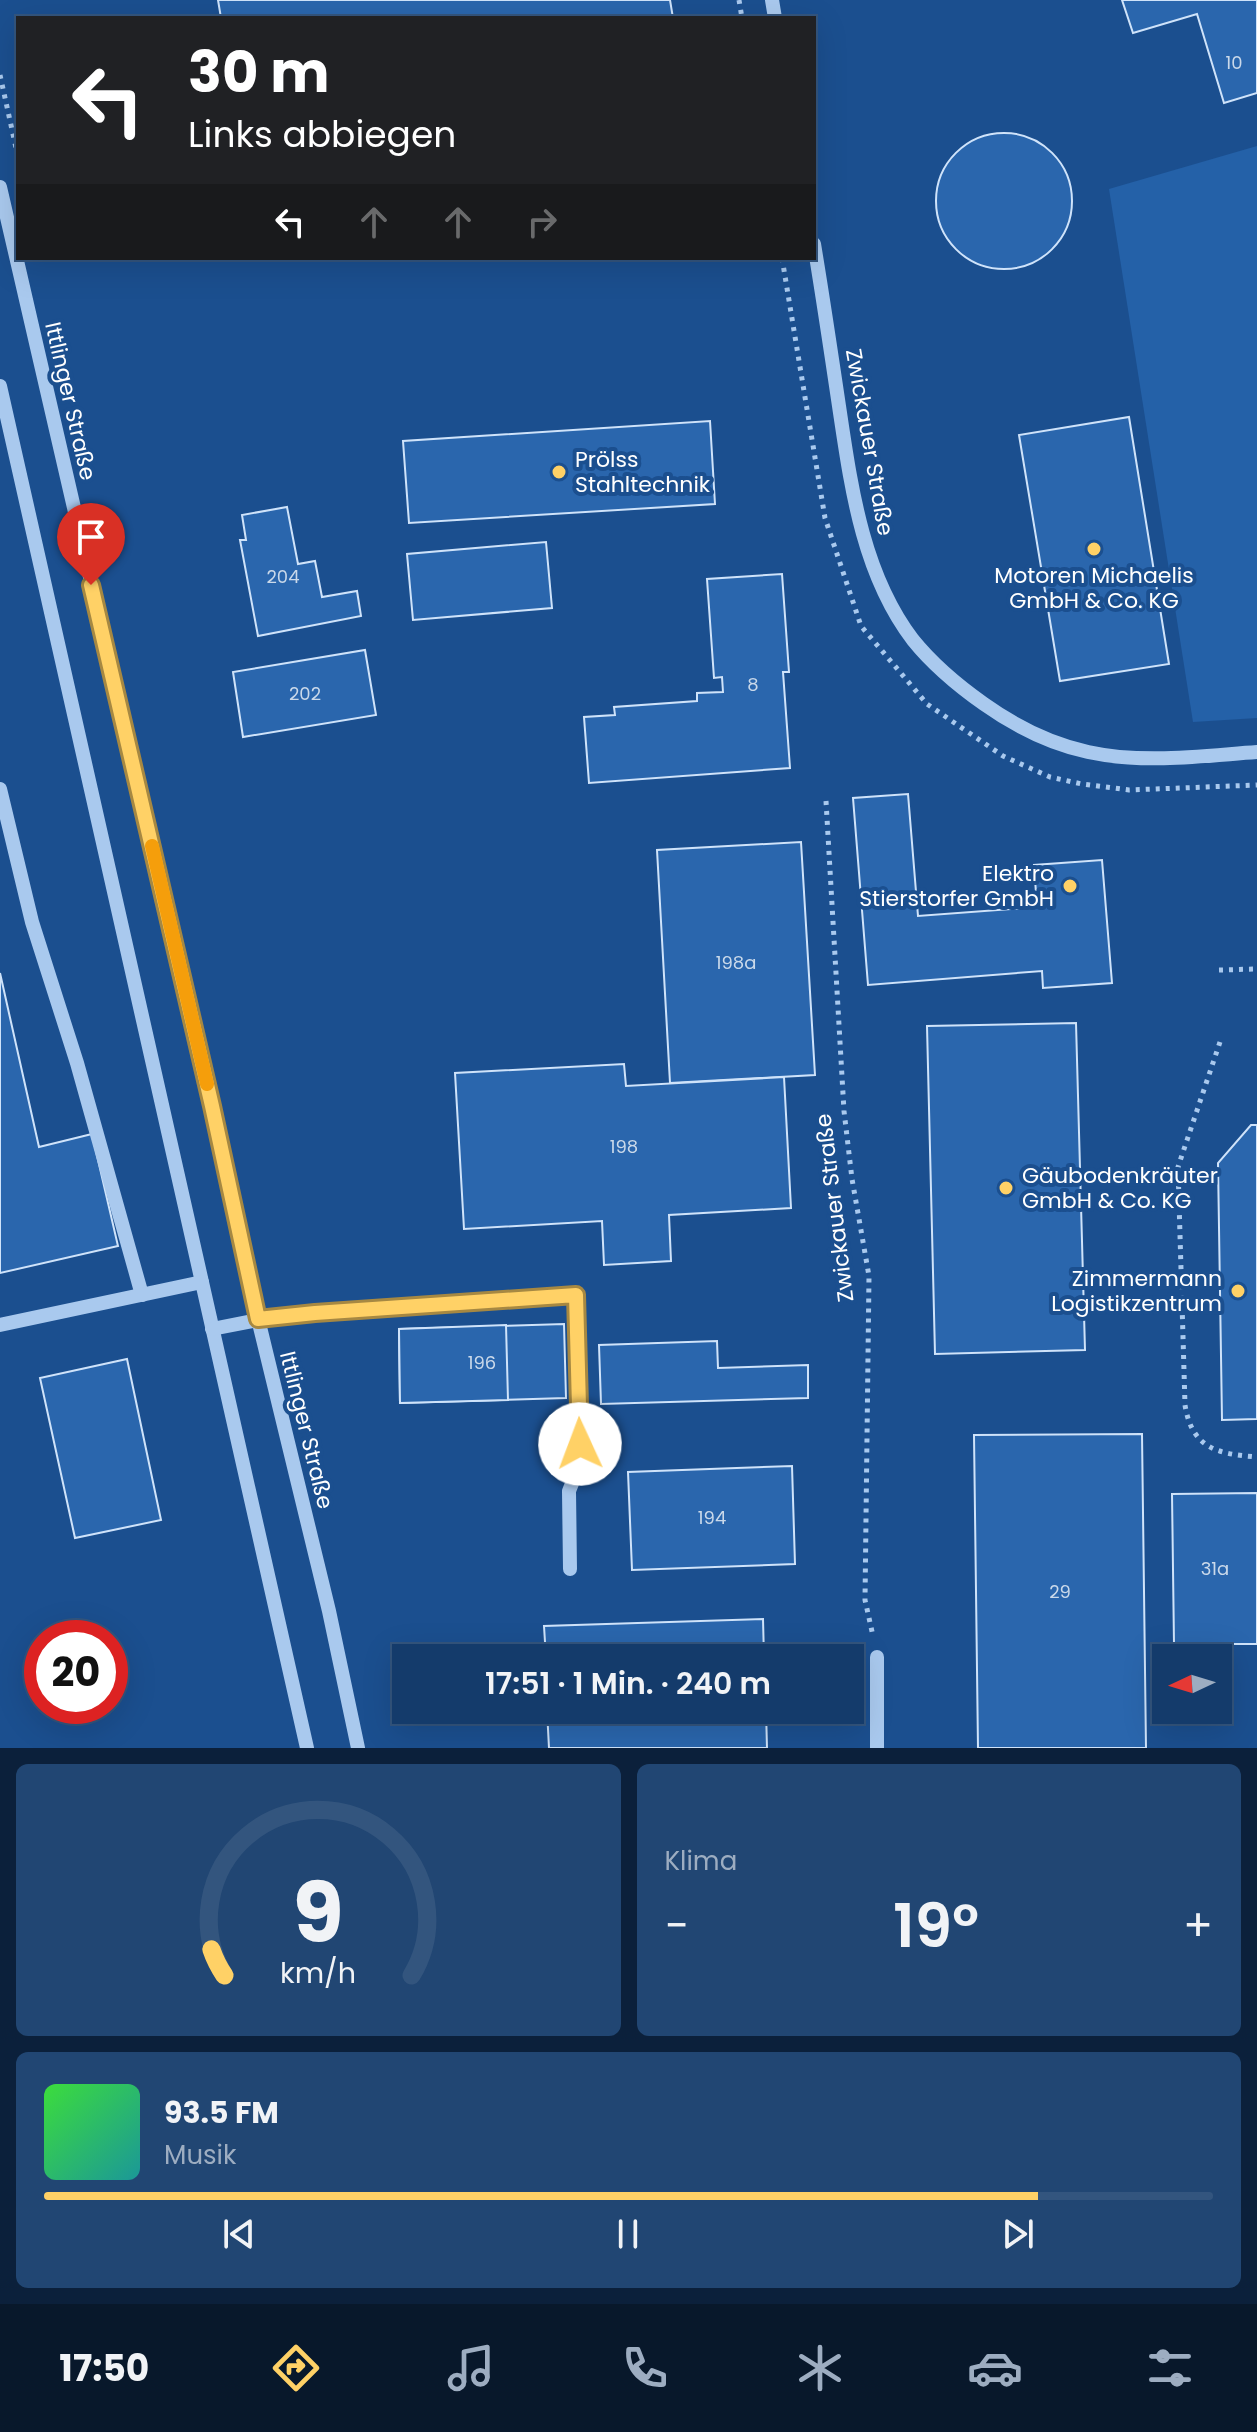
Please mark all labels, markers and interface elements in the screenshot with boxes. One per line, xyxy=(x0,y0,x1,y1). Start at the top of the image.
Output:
text: 30 m xyxy=(188,33,330,112)
icon: left xyxy=(56,48,160,152)
house number: 10 xyxy=(1225,50,1243,75)
text: Links abbiegen xyxy=(188,109,456,160)
icon: left xyxy=(268,200,312,244)
icon: ahead xyxy=(352,200,396,244)
icon: ahead xyxy=(436,200,480,244)
icon: right xyxy=(520,200,564,244)
street label: Ittlinger Straße xyxy=(37,319,104,483)
street label: Zwickauer Straße xyxy=(838,346,901,538)
place label: Prölss Stahltechnik xyxy=(575,444,711,500)
marker: Prölss Stahltechnik xyxy=(550,463,568,481)
pin xyxy=(57,503,125,585)
icon: arrive xyxy=(69,515,113,559)
marker: Motoren Michaelis GmbH & Co. KG xyxy=(1085,540,1103,558)
place label: Motoren Michaelis GmbH & Co. KG xyxy=(994,560,1194,616)
house number: 204 xyxy=(267,564,299,589)
house number: 8 xyxy=(747,672,759,697)
house number: 202 xyxy=(289,681,321,706)
place label: Elektro Stierstorfer GmbH xyxy=(859,858,1054,914)
marker: Elektro Stierstorfer GmbH xyxy=(1061,877,1079,895)
house number: 198a xyxy=(716,950,756,975)
street label: Zwickauer Straße xyxy=(808,1112,861,1304)
house number: 198 xyxy=(610,1134,638,1159)
place label: Gäubodenkräuter GmbH & Co. KG xyxy=(1022,1160,1218,1216)
marker: Gäubodenkräuter GmbH & Co. KG xyxy=(997,1179,1015,1197)
place label: Zimmermann Logistikzentrum xyxy=(1051,1263,1222,1319)
marker: Zimmermann Logistikzentrum xyxy=(1229,1282,1247,1300)
street label: Ittlinger Straße xyxy=(272,1348,341,1512)
house number: 196 xyxy=(468,1350,496,1375)
position arrow xyxy=(538,1402,622,1486)
house number: 194 xyxy=(698,1505,726,1530)
house number: 31a xyxy=(1201,1556,1229,1581)
house number: 29 xyxy=(1049,1579,1071,1604)
speed limit sign: 20 xyxy=(24,1620,128,1724)
north arrow xyxy=(1152,1644,1232,1724)
map controls xyxy=(1152,1644,1232,1724)
text: 17:51 · 1 Min. · 240 m xyxy=(485,1662,771,1705)
text: Klima xyxy=(665,1843,737,1879)
text: 9 xyxy=(293,1855,344,1971)
text: 19° xyxy=(893,1884,979,1968)
text: − xyxy=(665,1895,689,1956)
text: + xyxy=(1183,1895,1213,1956)
text: km/h xyxy=(280,1953,356,1993)
text: 93.5 FM xyxy=(164,2091,279,2134)
text: Musik xyxy=(164,2137,236,2173)
icon: previous xyxy=(217,2212,261,2256)
icon: pause xyxy=(606,2212,650,2256)
icon: next xyxy=(996,2212,1040,2256)
icon: directions xyxy=(268,2340,324,2396)
icon: music xyxy=(443,2340,499,2396)
icon: phone xyxy=(617,2340,673,2396)
icon: climate xyxy=(792,2340,848,2396)
icon: car xyxy=(967,2340,1023,2396)
icon: filters xyxy=(1142,2340,1198,2396)
text: 17:50 xyxy=(59,2343,149,2394)

